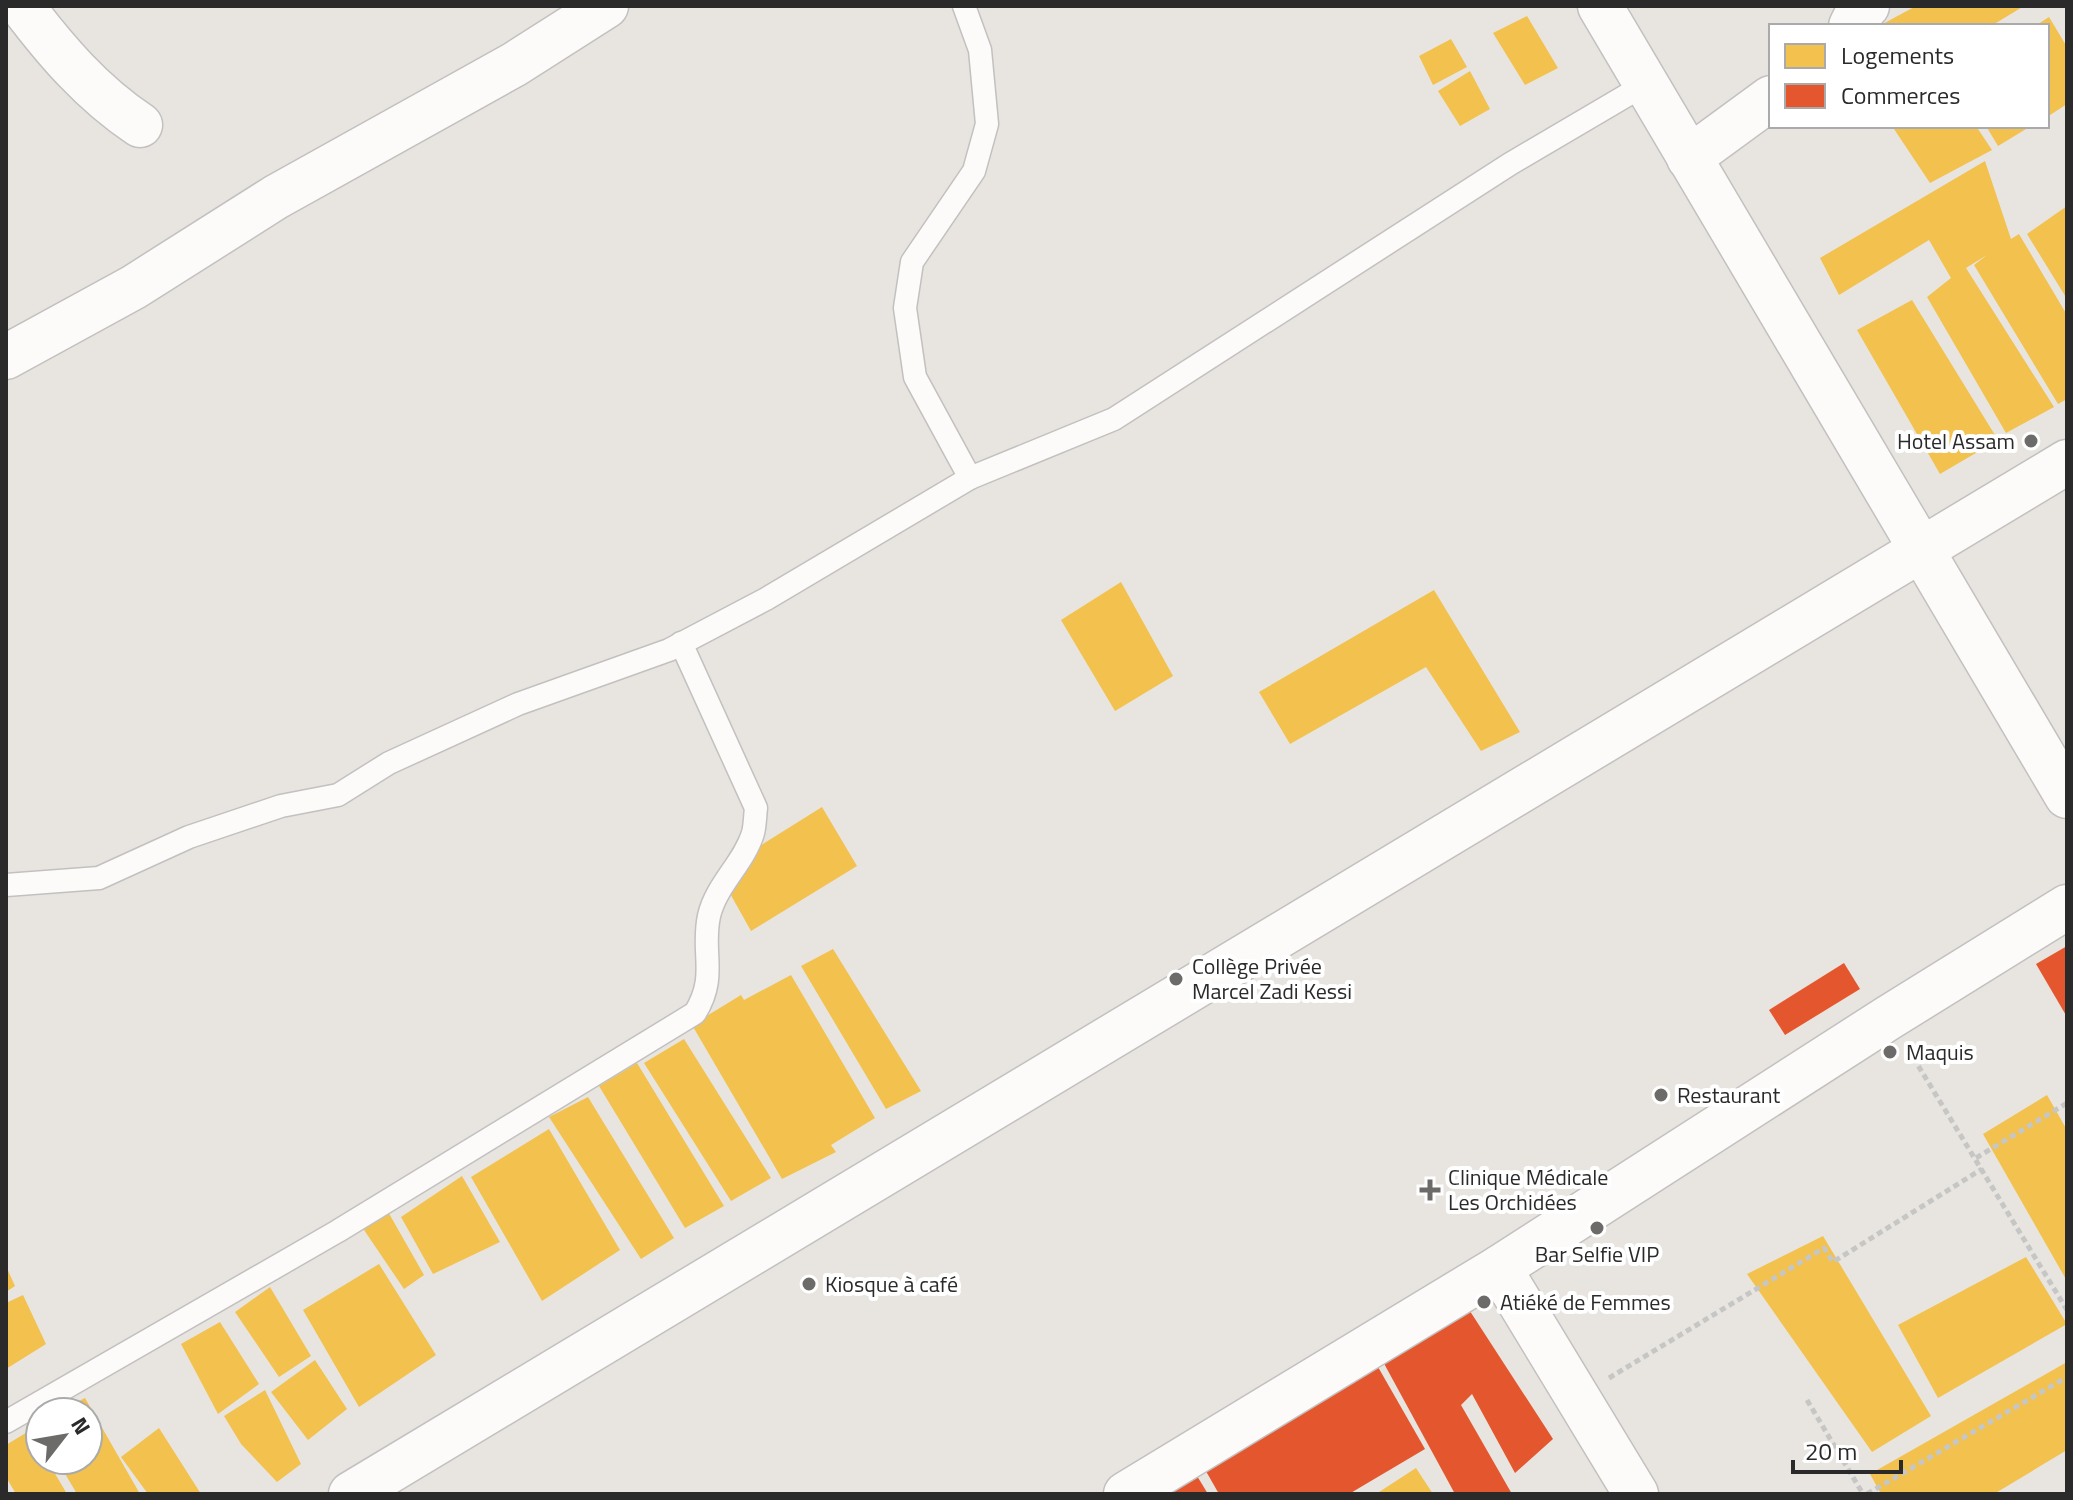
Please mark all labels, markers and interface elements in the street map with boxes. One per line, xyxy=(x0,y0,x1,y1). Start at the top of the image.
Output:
legend xyxy=(1769,24,2049,128)
text: Logements xyxy=(1841,37,1954,73)
text: Commerces xyxy=(1841,77,1960,113)
place label: Hotel Assam xyxy=(1897,424,2015,458)
marker: Hotel Assam xyxy=(2022,432,2040,450)
place label: Collège Privée Marcel Zadi Kessi xyxy=(1192,949,1352,1008)
marker: Collège Privée Marcel Zadi Kessi xyxy=(1167,970,1185,988)
place label: Maquis xyxy=(1906,1035,1974,1069)
marker: Maquis xyxy=(1881,1043,1899,1061)
place label: Restaurant xyxy=(1677,1078,1781,1112)
marker: Restaurant xyxy=(1652,1086,1670,1104)
place label: Clinique Médicale Les Orchidées xyxy=(1448,1160,1608,1219)
marker: Clinique Médicale Les Orchidées xyxy=(1419,1179,1441,1201)
marker: Bar Selfie VIP xyxy=(1588,1219,1606,1237)
place label: Bar Selfie VIP xyxy=(1535,1237,1659,1271)
place label: Kiosque à café xyxy=(825,1267,958,1301)
marker: Kiosque à café xyxy=(800,1275,818,1293)
place label: Atiéké de Femmes xyxy=(1500,1285,1671,1319)
marker: Atiéké de Femmes xyxy=(1475,1293,1493,1311)
north arrow xyxy=(24,1396,104,1476)
text: N xyxy=(63,1410,100,1441)
scale bar xyxy=(1793,1424,1901,1474)
text: 20 m xyxy=(1805,1433,1857,1469)

